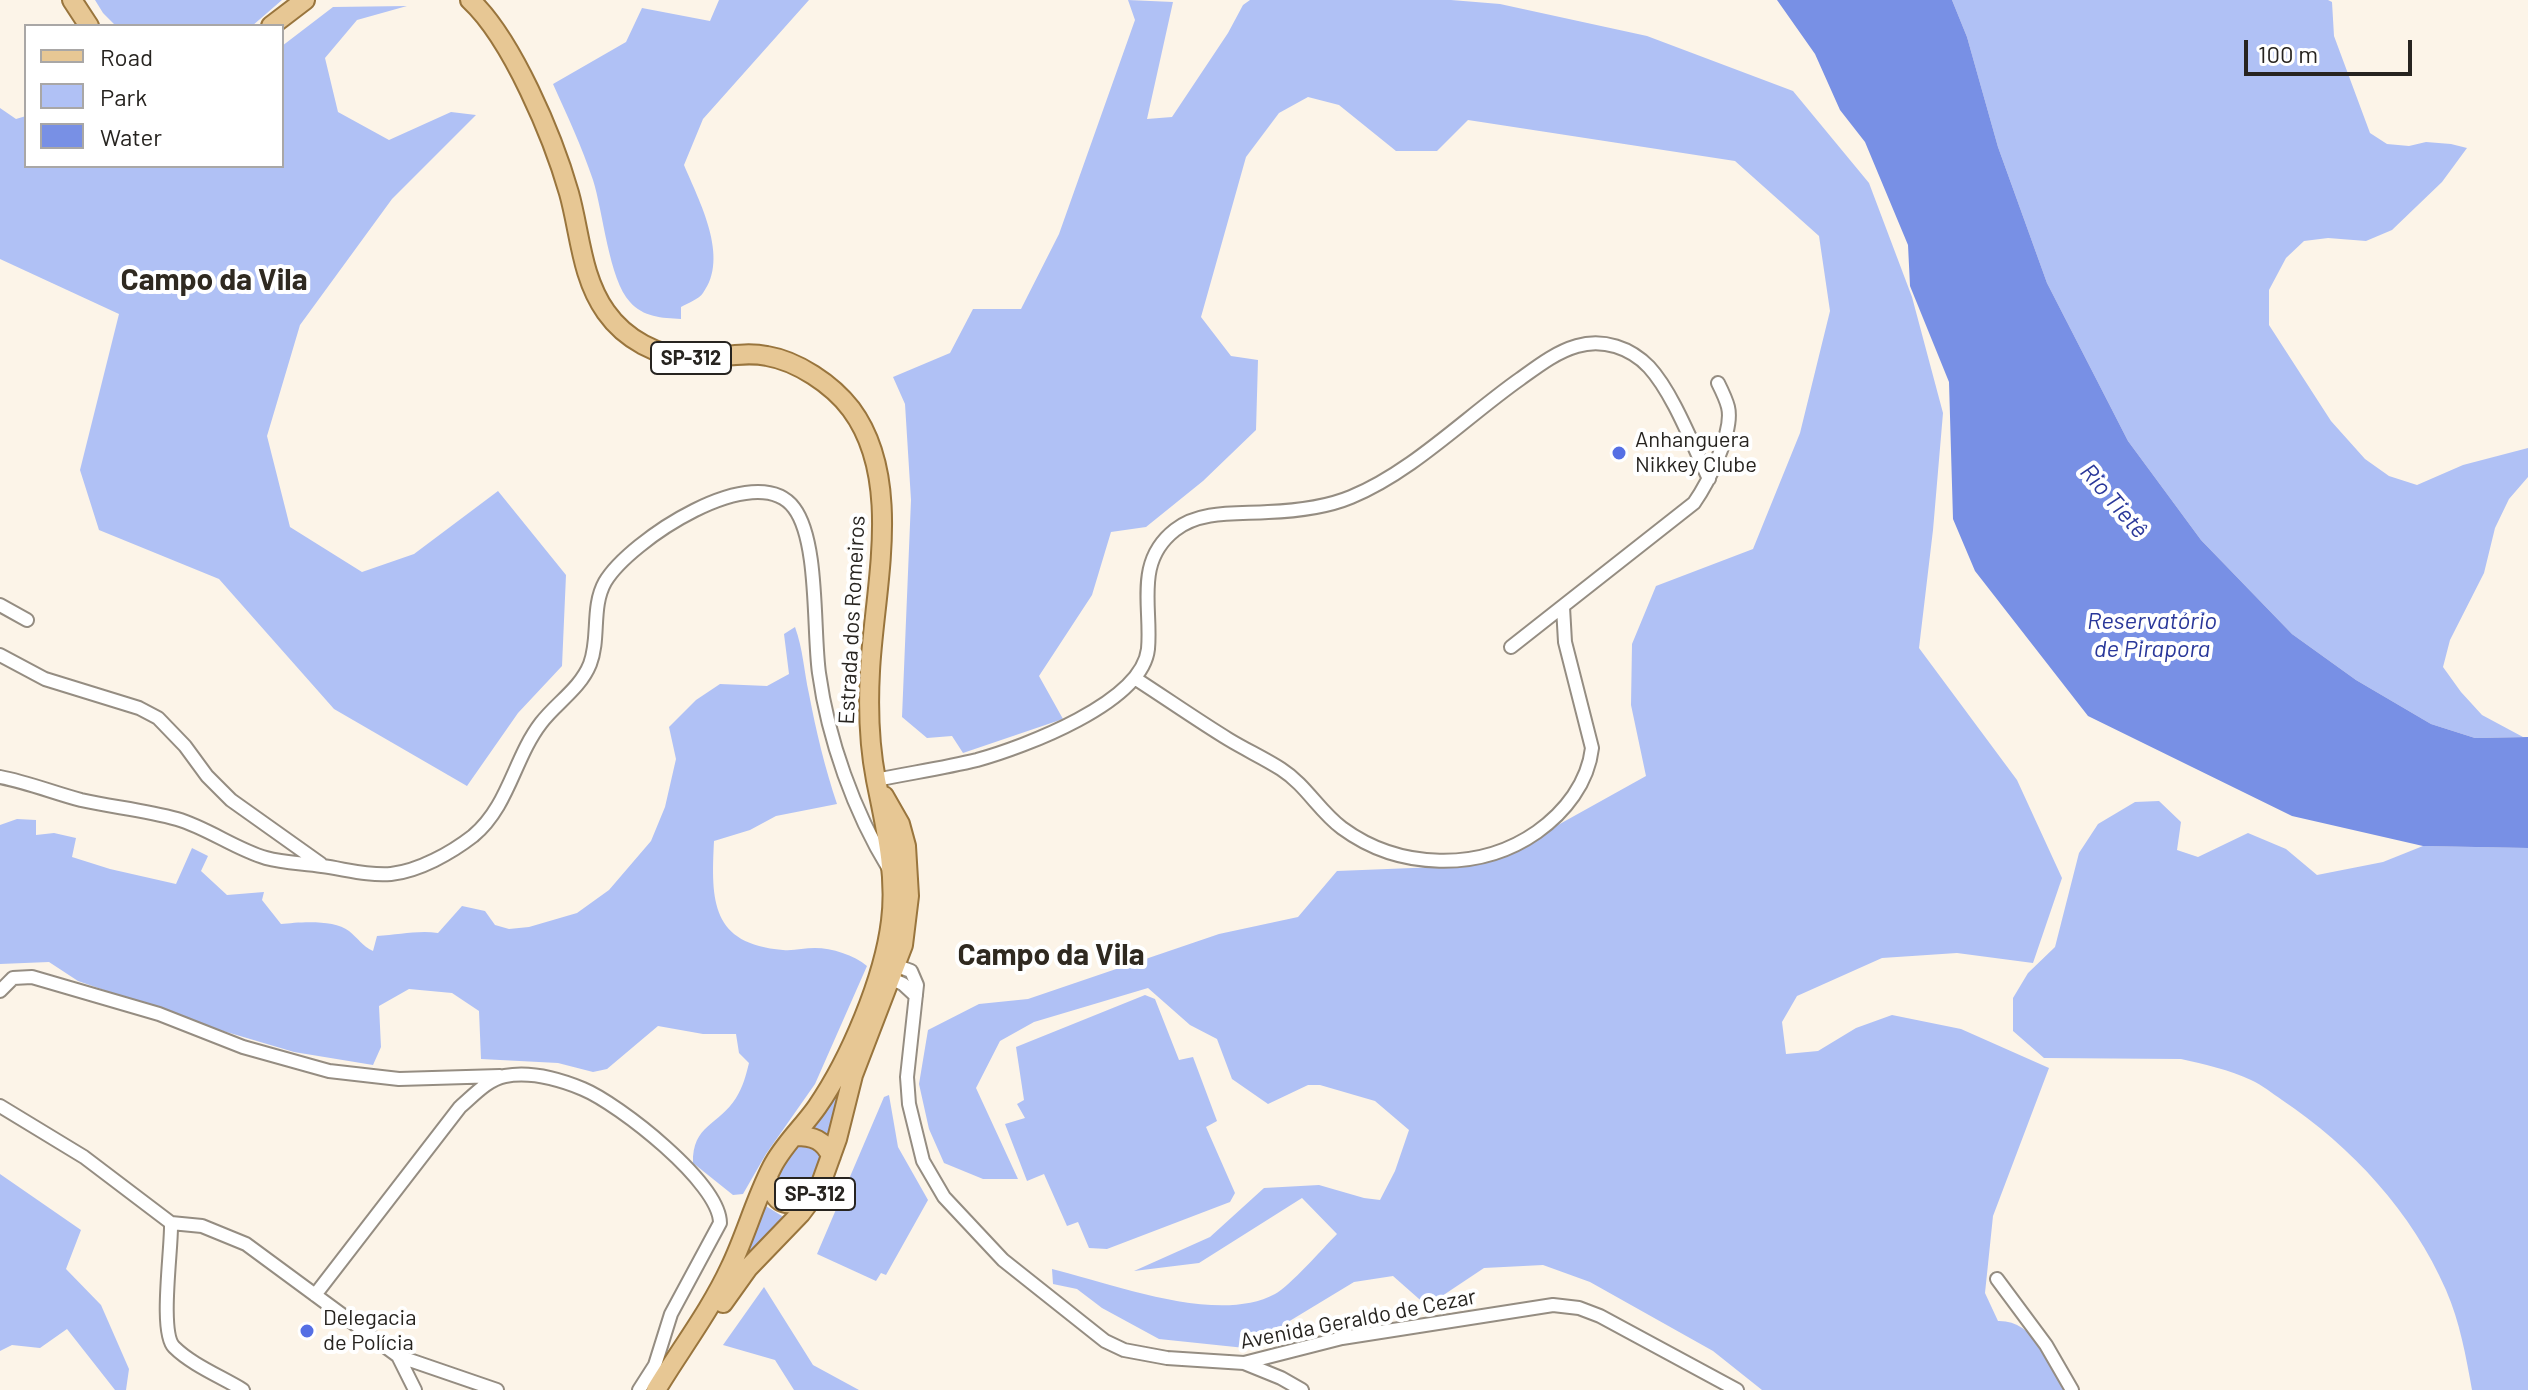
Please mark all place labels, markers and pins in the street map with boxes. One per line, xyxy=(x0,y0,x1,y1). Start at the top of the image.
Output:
place label: Anhanguera Nikkey Clube xyxy=(1635,427,1757,478)
marker: Anhanguera Nikkey Clube xyxy=(1610,444,1628,462)
place label: Delegacia de Polícia xyxy=(323,1305,416,1356)
marker: Delegacia de Polícia xyxy=(298,1322,316,1340)

